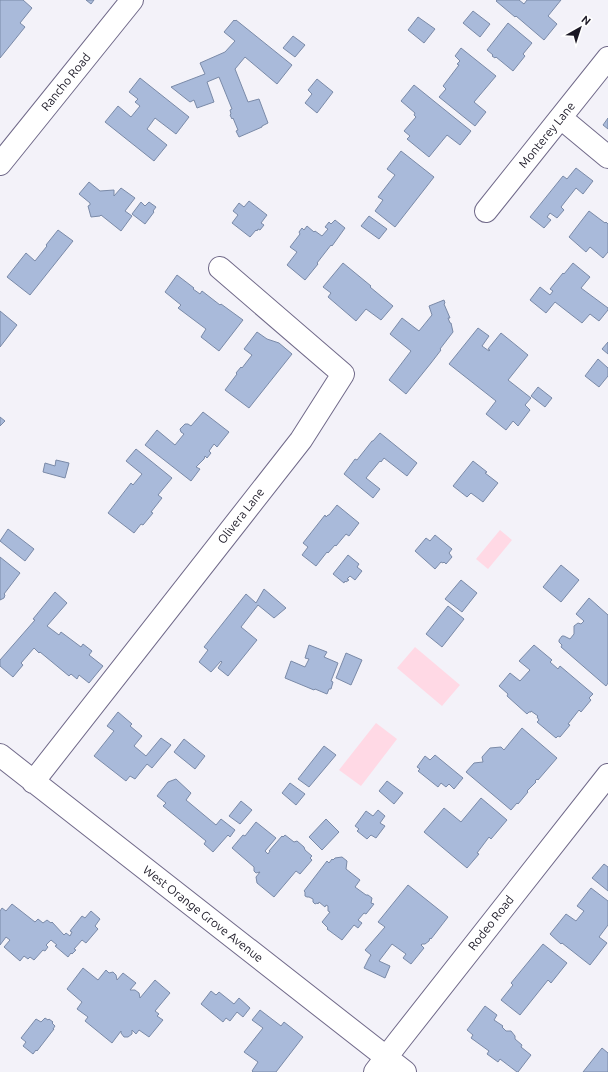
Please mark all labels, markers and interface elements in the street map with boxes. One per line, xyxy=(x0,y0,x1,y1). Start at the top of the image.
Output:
north arrow xyxy=(560,8,600,48)
text: N xyxy=(579,13,593,27)
street label: Rancho Road xyxy=(38,50,93,113)
street label: Monterey Lane xyxy=(516,99,577,170)
street label: Olivera Lane xyxy=(215,485,266,546)
street label: West Orange Grove Avenue xyxy=(141,863,266,964)
street label: Rodeo Road xyxy=(465,893,516,953)

